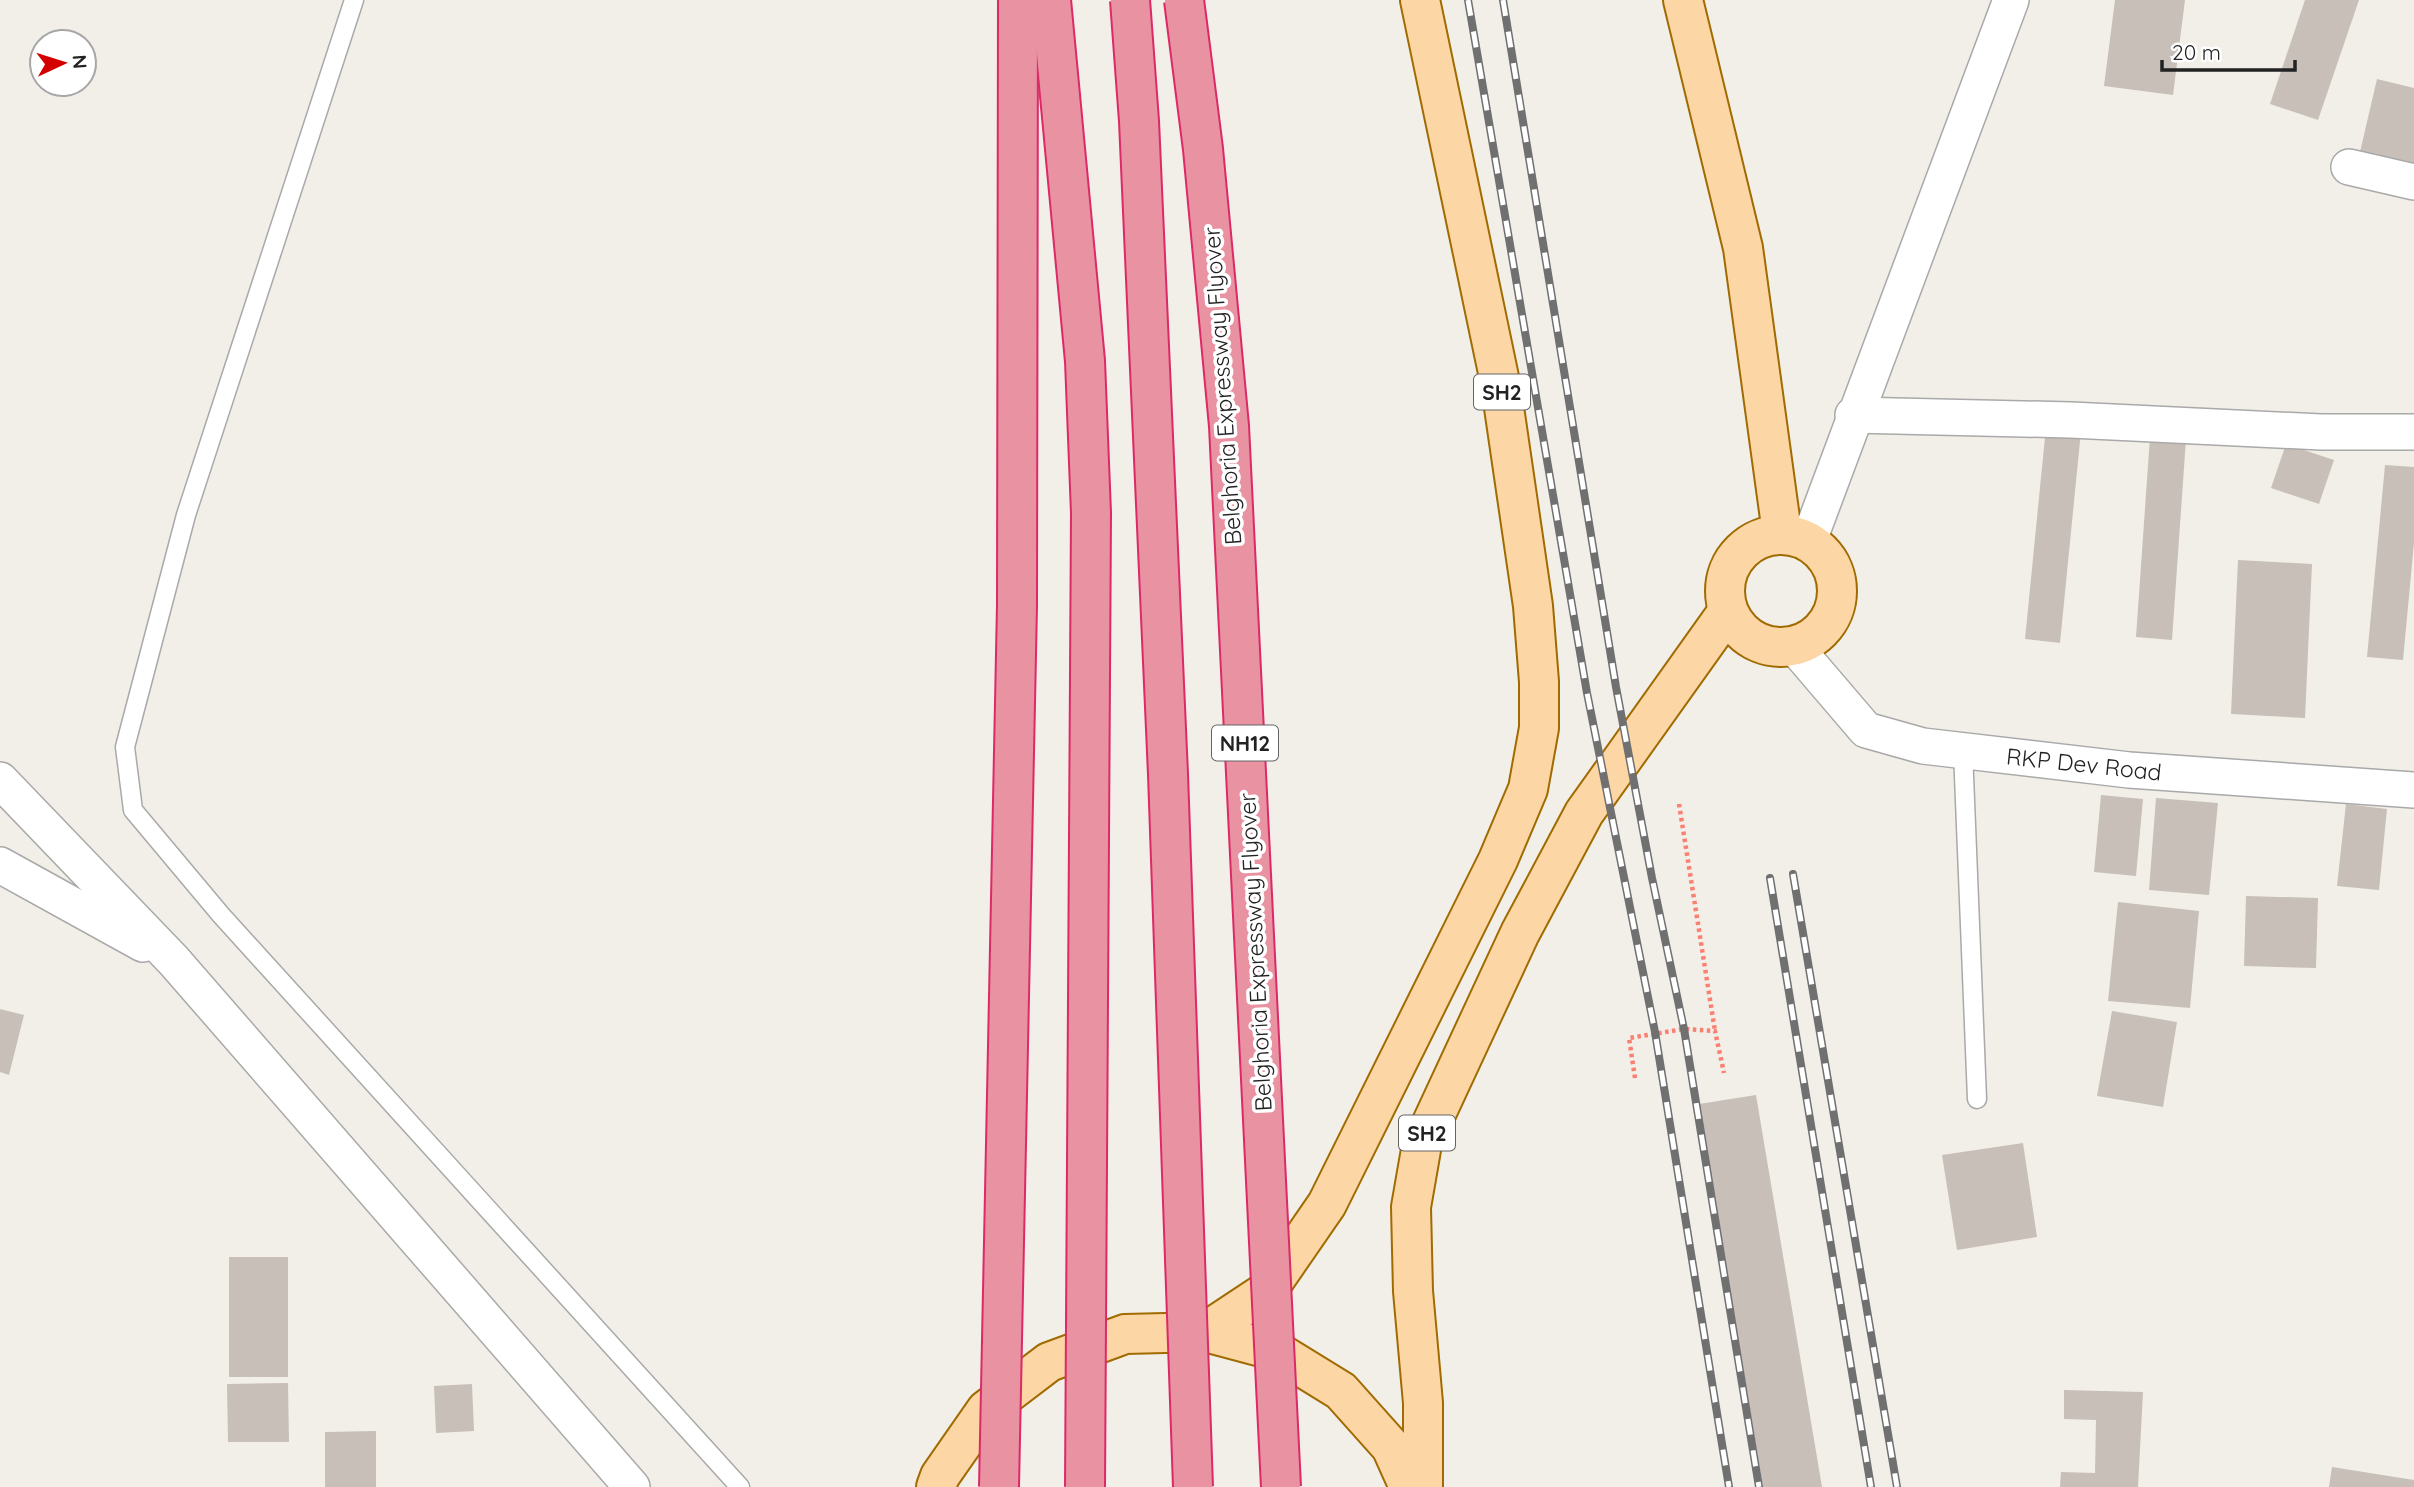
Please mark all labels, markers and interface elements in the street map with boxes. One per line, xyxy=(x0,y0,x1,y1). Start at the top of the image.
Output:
north arrow xyxy=(28,28,98,98)
scale bar xyxy=(2162,28,2295,72)
text: 20 m xyxy=(2172,39,2221,65)
text: N xyxy=(68,54,92,70)
street label: Belghoria Expressway Flyover xyxy=(1196,226,1248,546)
road number: SH2 xyxy=(1474,374,1530,410)
road number: NH12 xyxy=(1212,726,1278,760)
street label: RKP Dev Road xyxy=(2005,741,2163,787)
street label: Belghoria Expressway Flyover xyxy=(1232,792,1278,1112)
road number: SH2 xyxy=(1399,1116,1455,1150)

